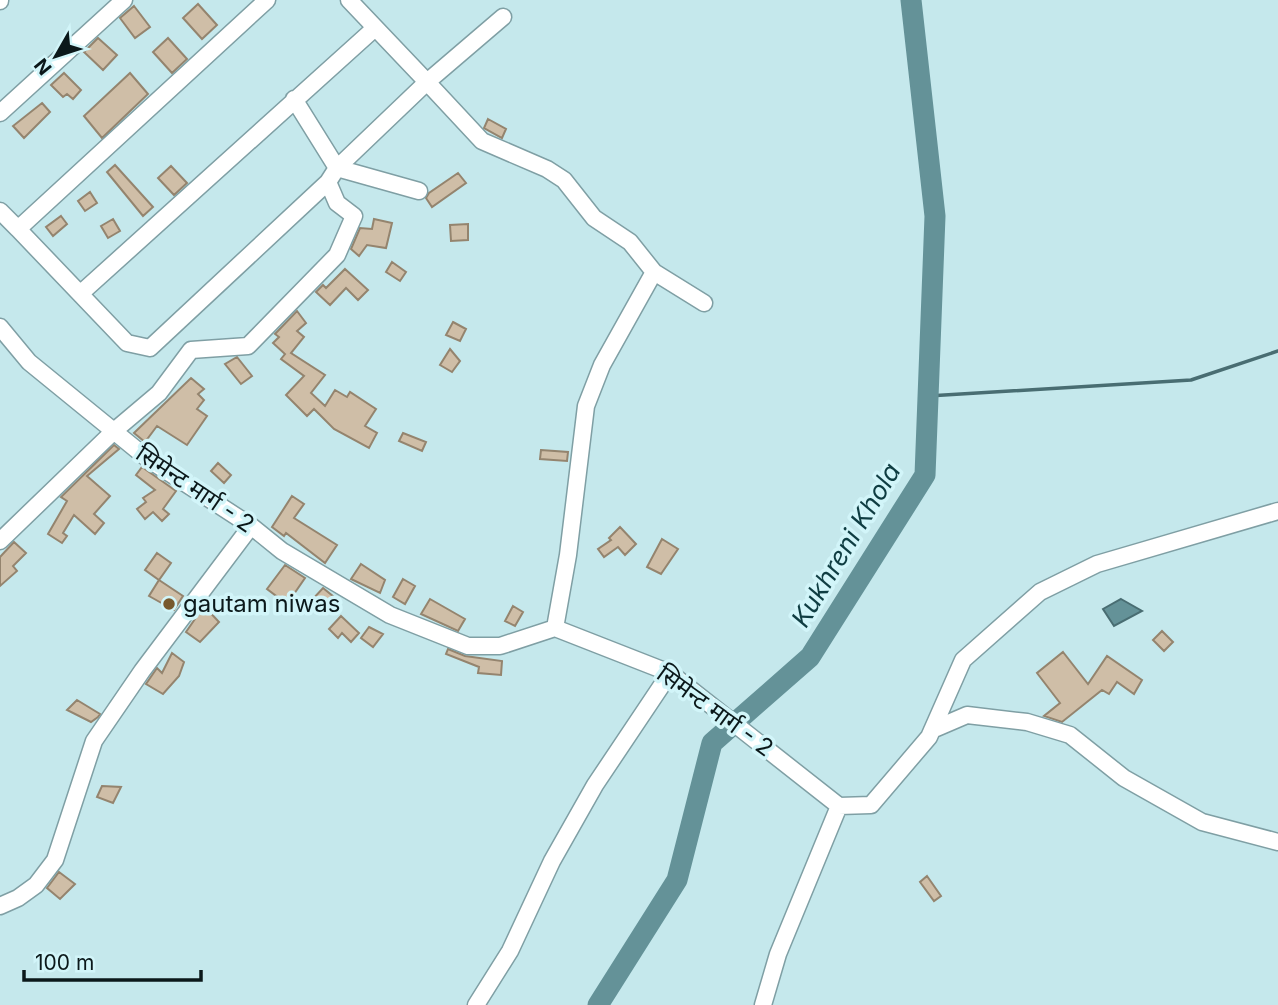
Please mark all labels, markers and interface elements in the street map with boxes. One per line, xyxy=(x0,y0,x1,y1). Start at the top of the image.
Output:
north arrow xyxy=(21,21,91,91)
text: N xyxy=(30,54,57,79)
street label: सिमेन्ट मार्ग - 2 xyxy=(131,438,260,539)
water label: Kukhreni Khola xyxy=(784,457,907,632)
place label: gautam niwas xyxy=(183,589,340,618)
marker: gautam niwas xyxy=(161,596,177,612)
street label: सिमेन्ट मार्ग - 2 xyxy=(652,659,779,762)
scale bar xyxy=(24,939,201,983)
text: 100 m xyxy=(35,950,94,975)

